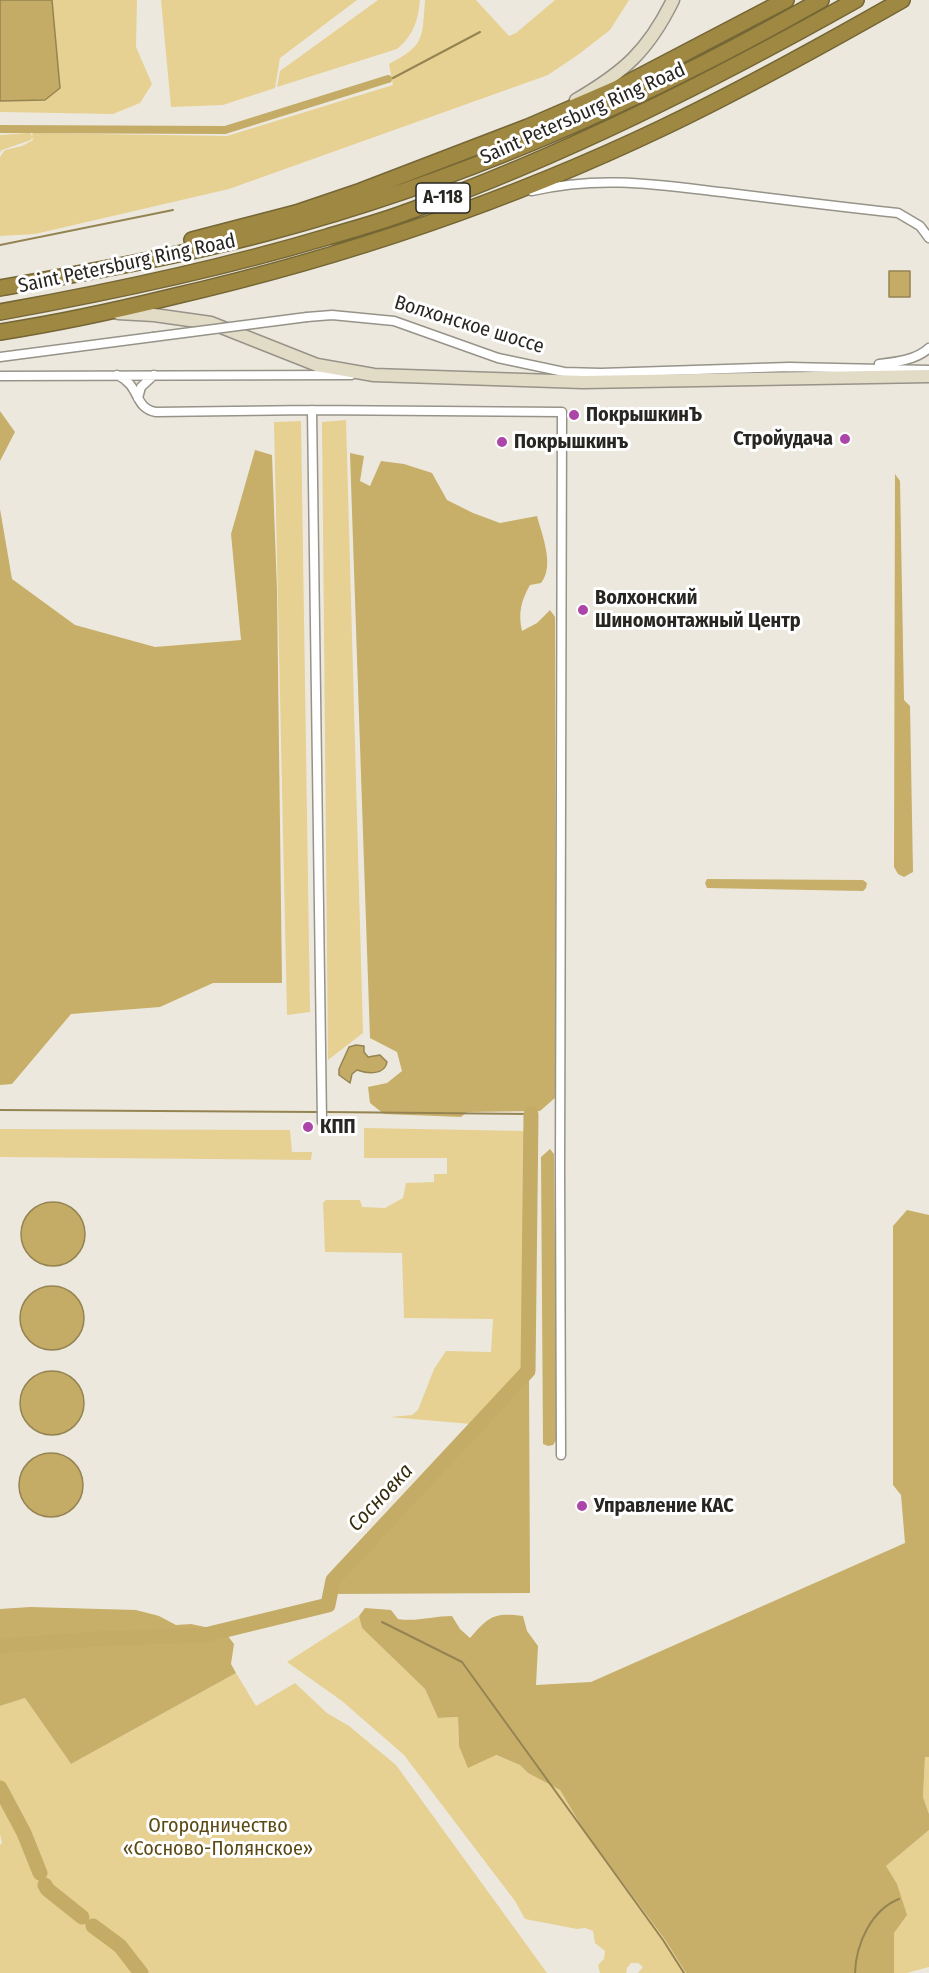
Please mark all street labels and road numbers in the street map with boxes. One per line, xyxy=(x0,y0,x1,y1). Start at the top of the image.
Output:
street label: Saint Petersburg Ring Road xyxy=(477,58,689,170)
road number: А-118 xyxy=(416,183,470,213)
street label: Saint Petersburg Ring Road xyxy=(16,229,238,299)
street label: Волхонское шоссе xyxy=(391,291,547,359)

